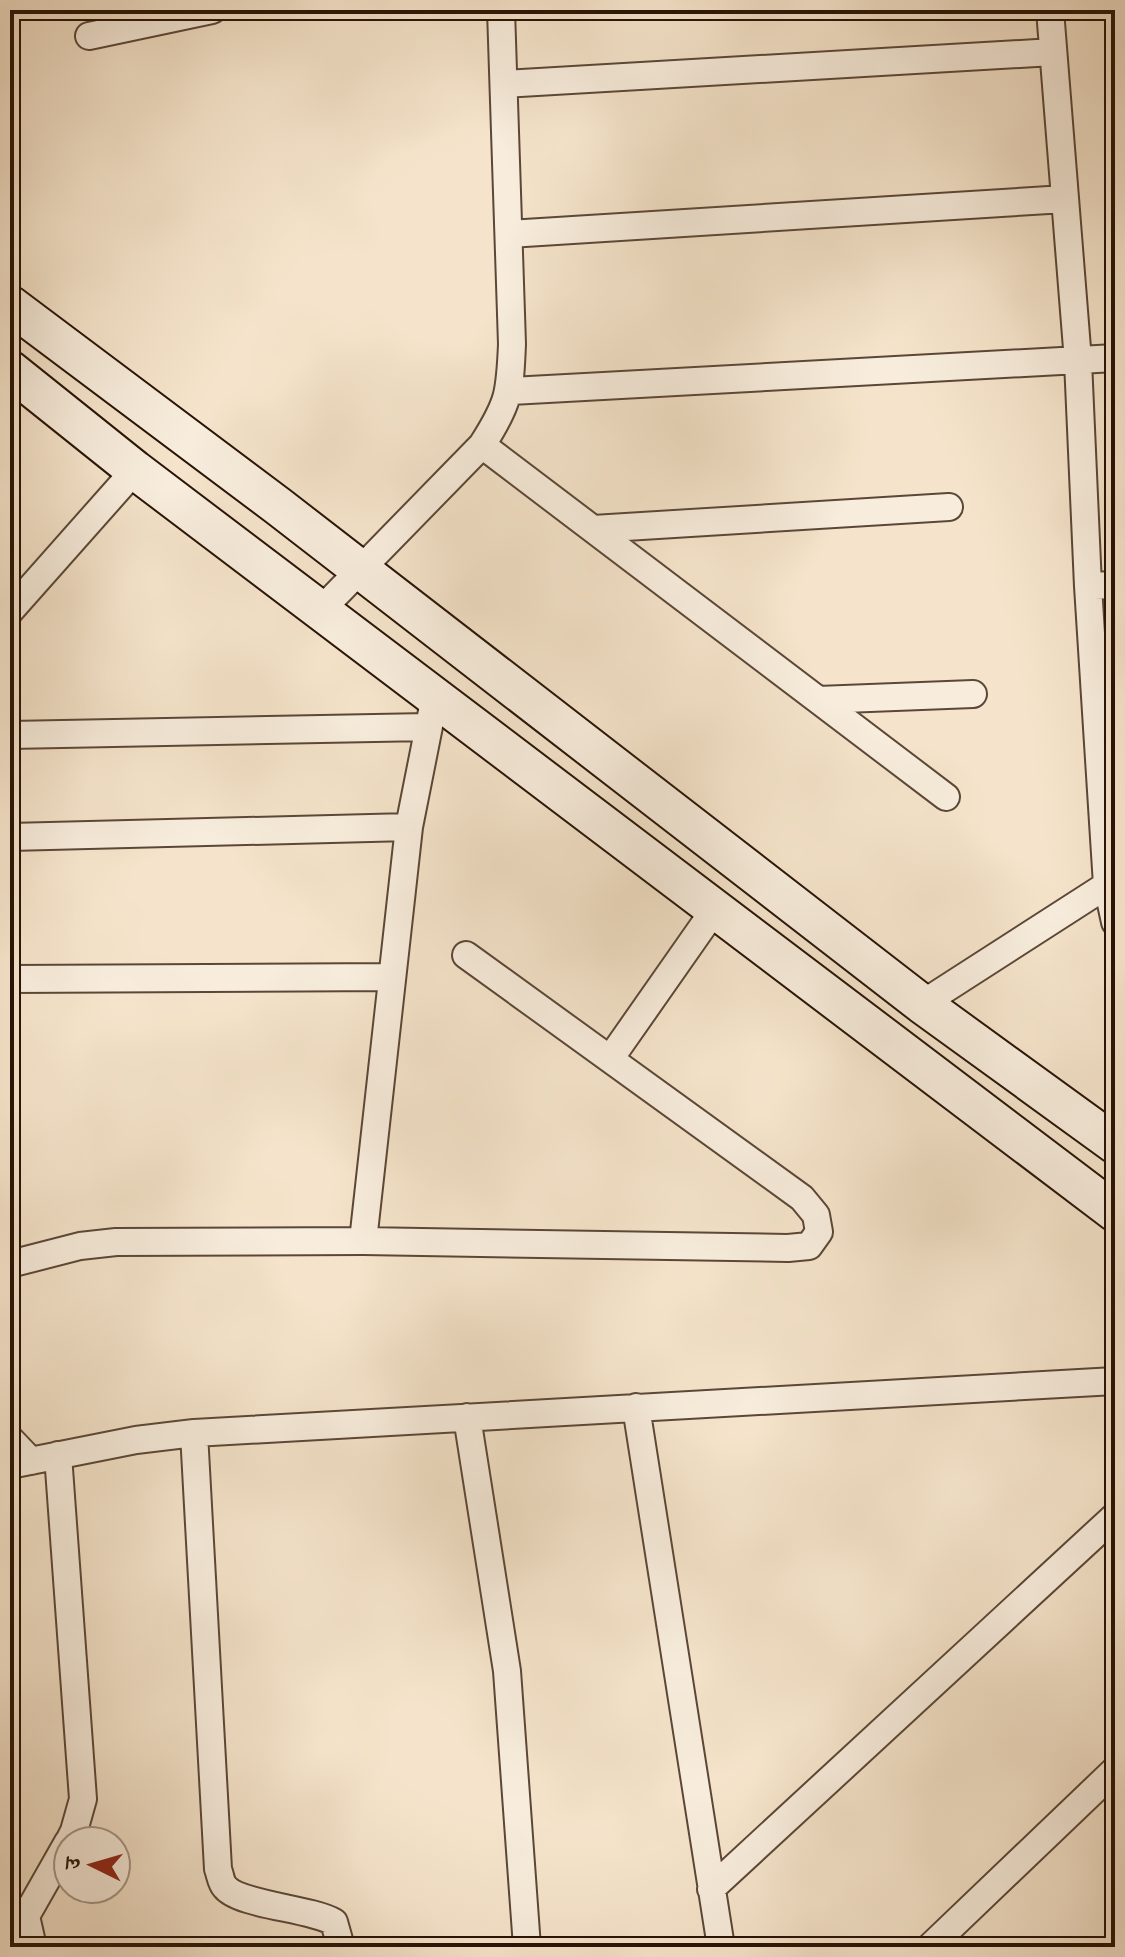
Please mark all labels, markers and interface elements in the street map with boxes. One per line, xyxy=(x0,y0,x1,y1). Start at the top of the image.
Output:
north arrow xyxy=(52,1825,132,1905)
text: उ xyxy=(57,1855,89,1872)

